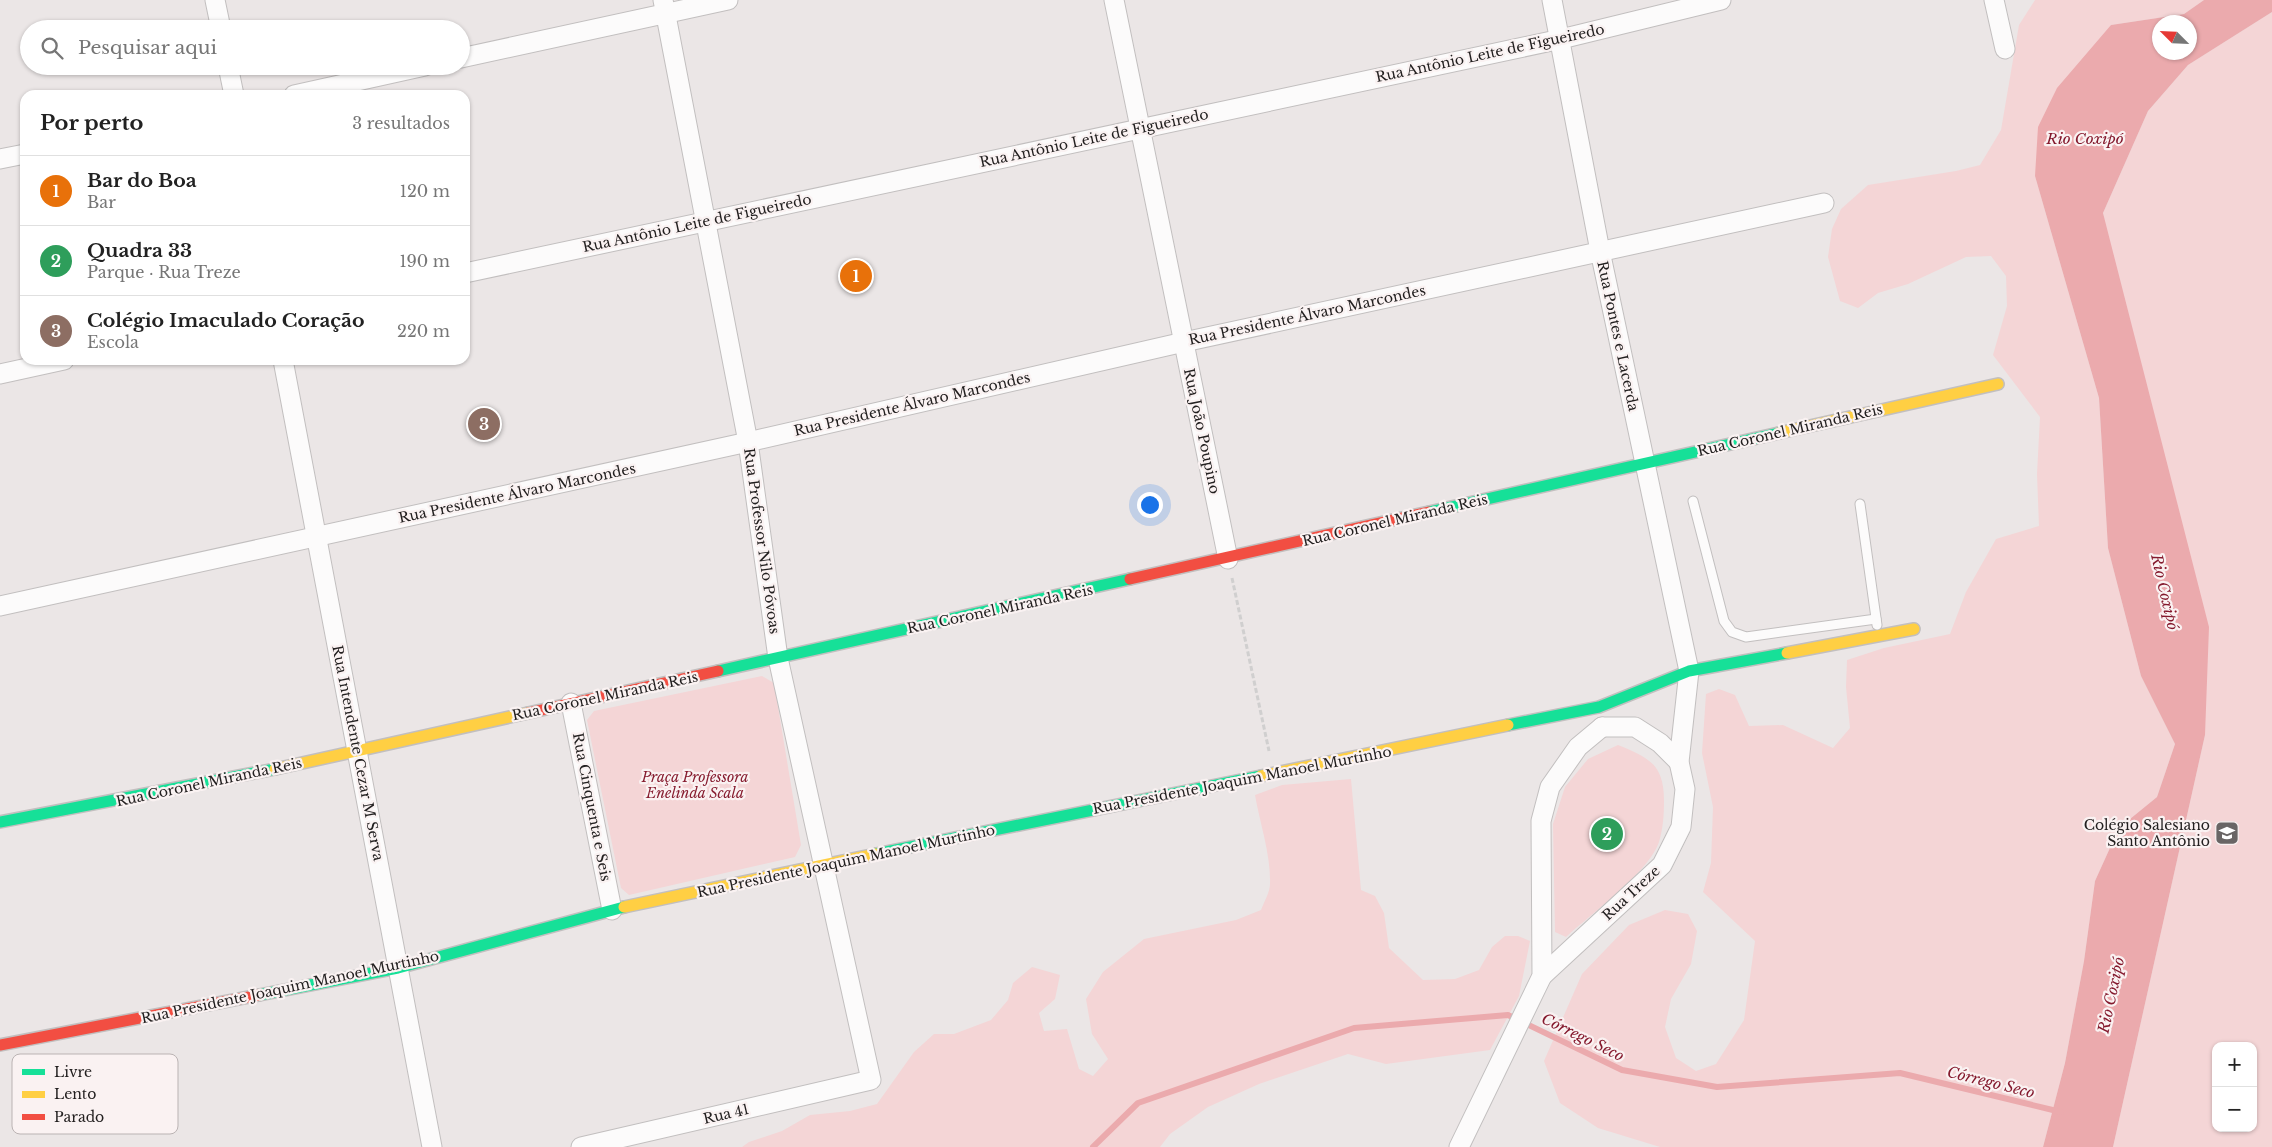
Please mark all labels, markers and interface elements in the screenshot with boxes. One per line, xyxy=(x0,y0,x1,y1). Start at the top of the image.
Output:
north arrow xyxy=(2152,15,2197,60)
search box xyxy=(20,20,470,75)
street label: Rua Antônio Leite de Figueiredo xyxy=(1374,20,1606,86)
icon: search xyxy=(38,34,66,62)
text: Pesquisar aqui xyxy=(78,36,217,59)
street label: Rua Antônio Leite de Figueiredo xyxy=(978,105,1210,171)
text: Por perto xyxy=(40,110,143,136)
text: 3 resultados xyxy=(352,113,450,133)
water label: Rio Coxipó xyxy=(2045,129,2124,148)
text: Bar do Boa xyxy=(87,169,197,192)
text: 1 xyxy=(53,181,59,201)
text: 120 m xyxy=(400,181,450,201)
street label: Rua Antônio Leite de Figueiredo xyxy=(581,190,813,256)
text: Bar xyxy=(87,192,116,212)
text: Quadra 33 xyxy=(87,239,192,262)
text: 2 xyxy=(51,251,61,271)
text: 190 m xyxy=(399,251,450,271)
pin: 1 xyxy=(840,257,872,295)
street label: Rua Pontes e Lacerda xyxy=(1593,259,1643,413)
text: Parque · Rua Treze xyxy=(87,262,241,282)
street label: Rua Presidente Álvaro Marcondes xyxy=(1187,281,1427,349)
text: Colégio Imaculado Coração xyxy=(87,309,364,332)
text: 3 xyxy=(51,321,61,341)
text: 220 m xyxy=(397,321,450,341)
text: Escola xyxy=(87,332,139,352)
street label: Rua João Poupino xyxy=(1180,366,1224,496)
street label: Rua Presidente Álvaro Marcondes xyxy=(792,368,1032,440)
street label: Rua Coronel Miranda Reis xyxy=(1696,400,1884,460)
pin: 3 xyxy=(468,405,500,443)
street label: Rua Professor Nilo Póvoas xyxy=(740,447,784,635)
street label: Rua Presidente Álvaro Marcondes xyxy=(397,459,637,527)
street label: Rua Coronel Miranda Reis xyxy=(1301,490,1489,550)
your location xyxy=(1137,492,1163,518)
water label: Rio Coxipó xyxy=(2147,551,2183,632)
street label: Rua Coronel Miranda Reis xyxy=(905,580,1095,638)
street label: Rua Intendente Cezar M Serva xyxy=(328,644,388,863)
street label: Rua Coronel Miranda Reis xyxy=(510,667,700,725)
street label: Rua Cinquenta e Seis xyxy=(569,731,615,883)
street label: Rua Presidente Joaquim Manoel Murtinho xyxy=(1091,742,1393,818)
street label: Rua Coronel Miranda Reis xyxy=(114,753,304,811)
park label: Praça Professora Enelinda Scala xyxy=(640,768,749,802)
pin: 2 xyxy=(1591,815,1623,853)
place label: Colégio Salesiano Santo Antônio xyxy=(2084,816,2210,850)
school or university icon: Colégio Salesiano Santo Antônio xyxy=(2214,820,2240,846)
street label: Rua Presidente Joaquim Manoel Murtinho xyxy=(695,821,997,901)
street label: Rua Treze xyxy=(1598,862,1664,924)
street label: Rua Presidente Joaquim Manoel Murtinho xyxy=(139,947,441,1027)
water label: Rio Coxipó xyxy=(2093,955,2128,1036)
water label: Córrego Seco xyxy=(1539,1009,1628,1065)
map controls xyxy=(2212,1042,2257,1132)
button: + xyxy=(2212,1042,2257,1087)
legend xyxy=(12,1054,178,1134)
water label: Córrego Seco xyxy=(1945,1062,2037,1102)
text: Livre xyxy=(54,1063,92,1081)
text: Lento xyxy=(54,1085,96,1103)
button: − xyxy=(2212,1087,2257,1132)
street label: Rua 41 xyxy=(701,1100,751,1128)
text: Parado xyxy=(54,1108,104,1126)

